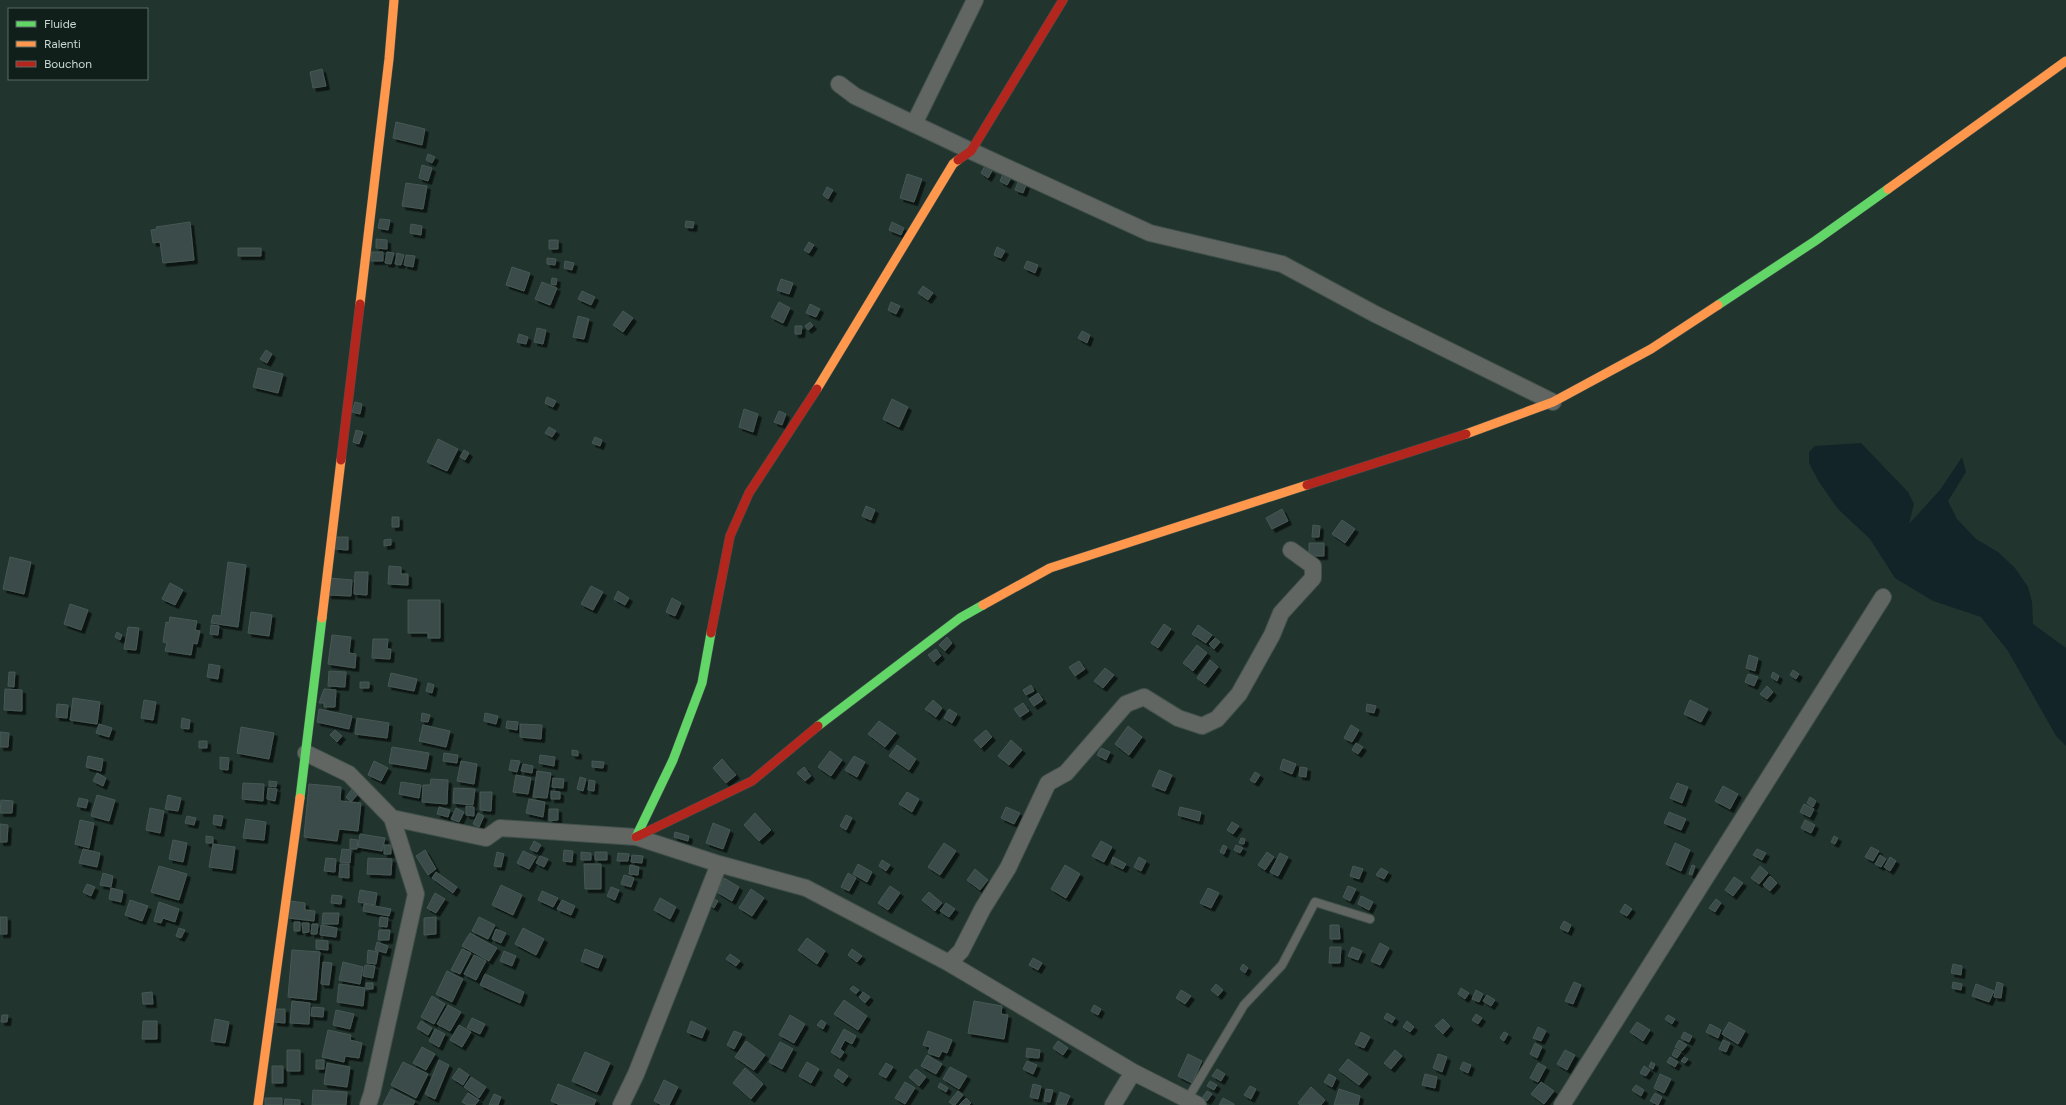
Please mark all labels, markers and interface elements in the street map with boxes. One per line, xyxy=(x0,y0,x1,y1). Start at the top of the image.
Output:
legend xyxy=(8,8,148,80)
text: Fluide xyxy=(44,17,77,31)
text: Ralenti xyxy=(44,37,81,51)
text: Bouchon xyxy=(44,57,92,71)

